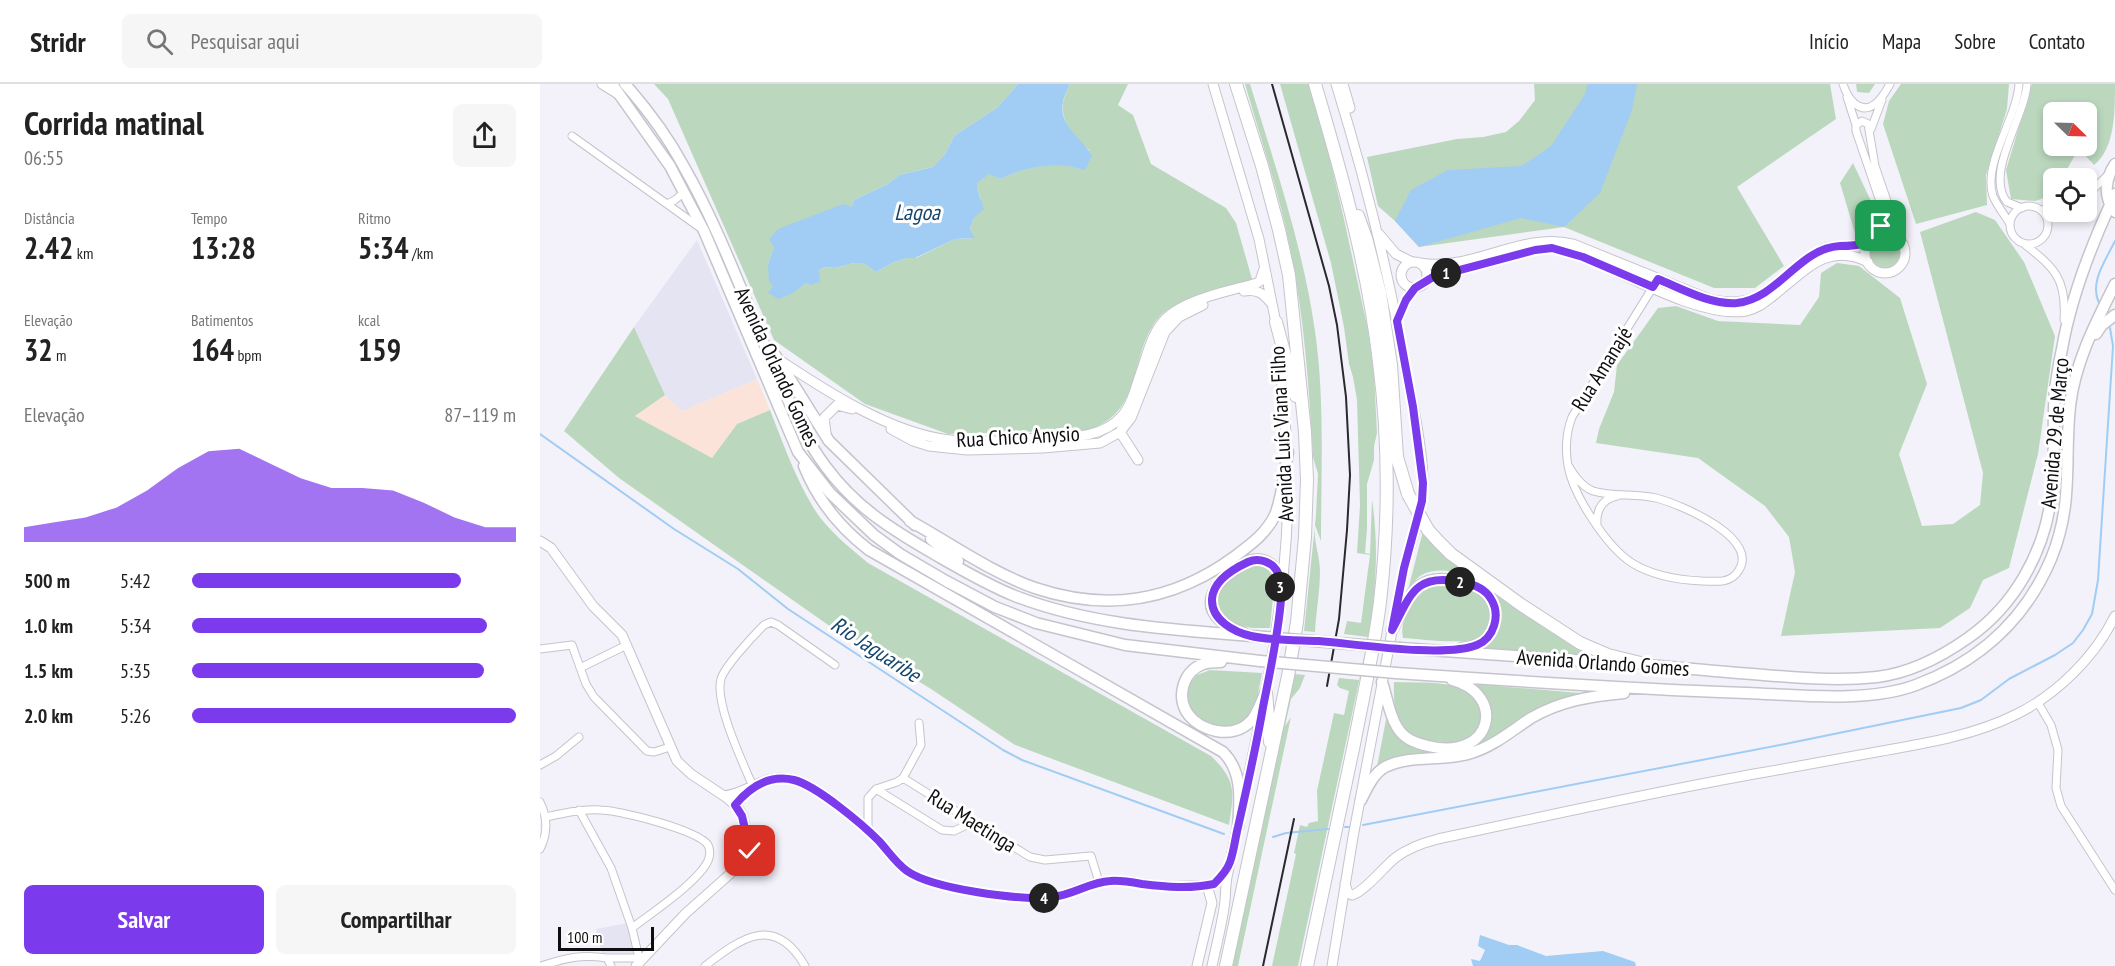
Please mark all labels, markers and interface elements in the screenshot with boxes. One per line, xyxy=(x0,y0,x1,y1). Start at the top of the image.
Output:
search box xyxy=(122,14,542,68)
text: Stridr xyxy=(30,23,86,60)
icon: search xyxy=(143,25,176,58)
text: Pesquisar aqui xyxy=(191,27,300,55)
text: Início xyxy=(1809,28,1849,55)
text: Mapa xyxy=(1882,28,1921,55)
text: Sobre xyxy=(1954,28,1996,55)
text: Contato xyxy=(2029,28,2085,55)
text: Corrida matinal xyxy=(24,101,204,144)
north arrow xyxy=(2043,102,2097,156)
map controls xyxy=(2043,102,2097,222)
button: share xyxy=(453,104,516,167)
text: 06:55 xyxy=(24,145,64,171)
button: locate xyxy=(2043,168,2097,222)
water label: Lagoa xyxy=(894,198,941,226)
pin xyxy=(1855,200,1906,251)
text: Distância xyxy=(24,208,75,228)
text: Tempo xyxy=(191,208,227,228)
text: Ritmo xyxy=(358,208,391,228)
icon: arrive xyxy=(1864,209,1897,242)
text: 2.42 xyxy=(24,228,73,267)
text: 13:28 xyxy=(191,228,256,267)
text: 5:34 xyxy=(358,228,409,267)
text: km xyxy=(73,243,93,263)
text: /km xyxy=(409,243,433,263)
pin: 1 xyxy=(1431,258,1461,288)
text: 1 xyxy=(1442,263,1450,283)
street label: Avenida Orlando Gomes xyxy=(729,283,826,451)
text: Elevação xyxy=(24,310,73,330)
text: Batimentos xyxy=(191,310,253,330)
text: kcal xyxy=(358,310,380,330)
street label: Rua Amanajé xyxy=(1565,322,1638,416)
text: 32 xyxy=(24,330,53,369)
text: 164 xyxy=(191,330,234,369)
text: 159 xyxy=(358,330,401,369)
text: m xyxy=(53,345,67,365)
text: bpm xyxy=(234,345,262,365)
street label: Avenida Luís Viana Filho xyxy=(1263,345,1300,523)
street label: Avenida 29 de Março xyxy=(2034,357,2075,509)
text: Elevação xyxy=(24,402,85,428)
text: 87–119 m xyxy=(444,402,516,428)
street label: Rua Chico Anysio xyxy=(956,420,1080,453)
pin: 2 xyxy=(1445,567,1475,597)
text: 500 m xyxy=(24,568,70,594)
text: 5:42 xyxy=(120,568,151,594)
pin: 3 xyxy=(1265,572,1295,602)
text: 2 xyxy=(1456,572,1464,592)
text: 3 xyxy=(1276,577,1284,597)
water label: Rio Jaguaribe xyxy=(826,610,928,689)
text: 1.0 km xyxy=(24,613,73,639)
text: 5:34 xyxy=(120,613,151,639)
street label: Avenida Orlando Gomes xyxy=(1516,643,1690,682)
text: 1.5 km xyxy=(24,658,73,684)
text: 5:35 xyxy=(120,658,151,684)
text: 2.0 km xyxy=(24,703,73,729)
text: 5:26 xyxy=(120,703,151,729)
street label: Rua Maetinga xyxy=(923,783,1022,858)
pin xyxy=(724,825,775,876)
icon: check xyxy=(733,834,766,867)
pin: 4 xyxy=(1029,883,1059,913)
button: Salvar xyxy=(24,885,264,954)
button: Compartilhar xyxy=(276,885,516,954)
text: 4 xyxy=(1040,888,1048,908)
scale bar xyxy=(558,924,654,952)
text: 100 m xyxy=(567,927,602,947)

